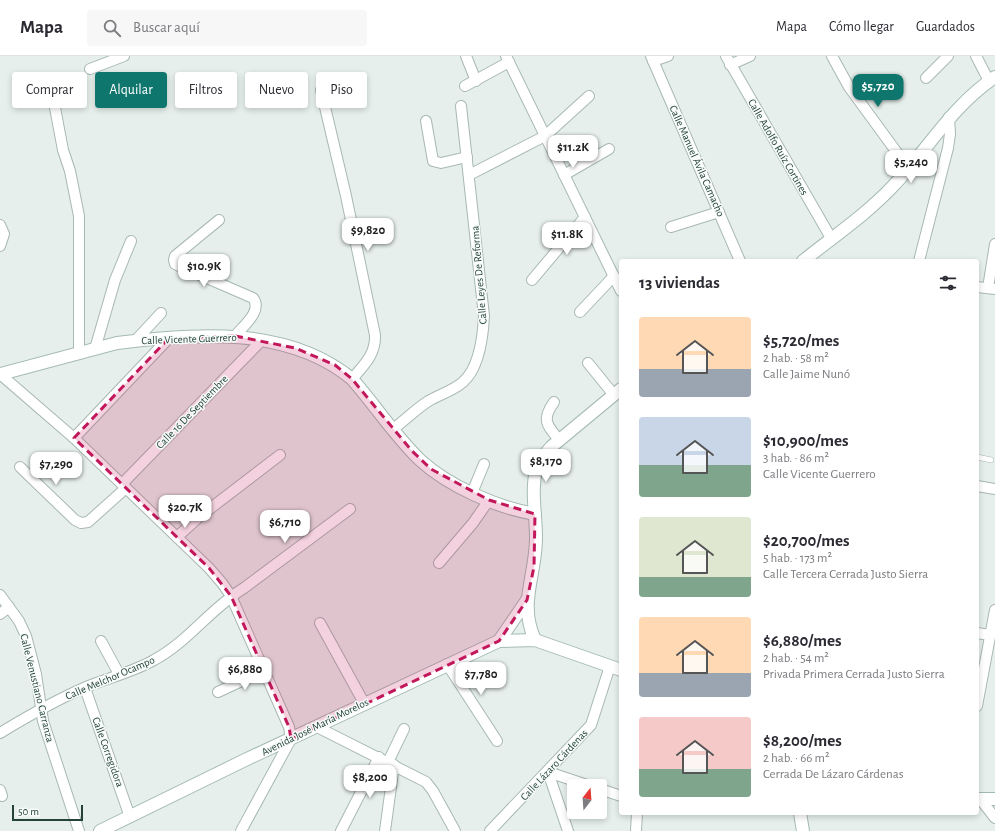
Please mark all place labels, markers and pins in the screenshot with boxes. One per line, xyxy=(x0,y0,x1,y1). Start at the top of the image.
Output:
pin: $5,720 xyxy=(845,74,911,108)
pin: $11.2K xyxy=(540,135,606,169)
pin: $5,240 xyxy=(878,150,944,184)
pin: $9,820 xyxy=(335,218,401,252)
pin: $11.8K xyxy=(534,222,600,256)
pin: $10.9K xyxy=(171,254,237,288)
pin: $8,170 xyxy=(513,449,579,483)
pin: $7,290 xyxy=(23,452,89,486)
pin: $20.7K xyxy=(152,495,218,529)
pin: $6,710 xyxy=(252,510,318,544)
pin: $6,880 xyxy=(212,657,278,691)
pin: $7,780 xyxy=(448,662,514,696)
pin: $8,200 xyxy=(337,765,403,799)

